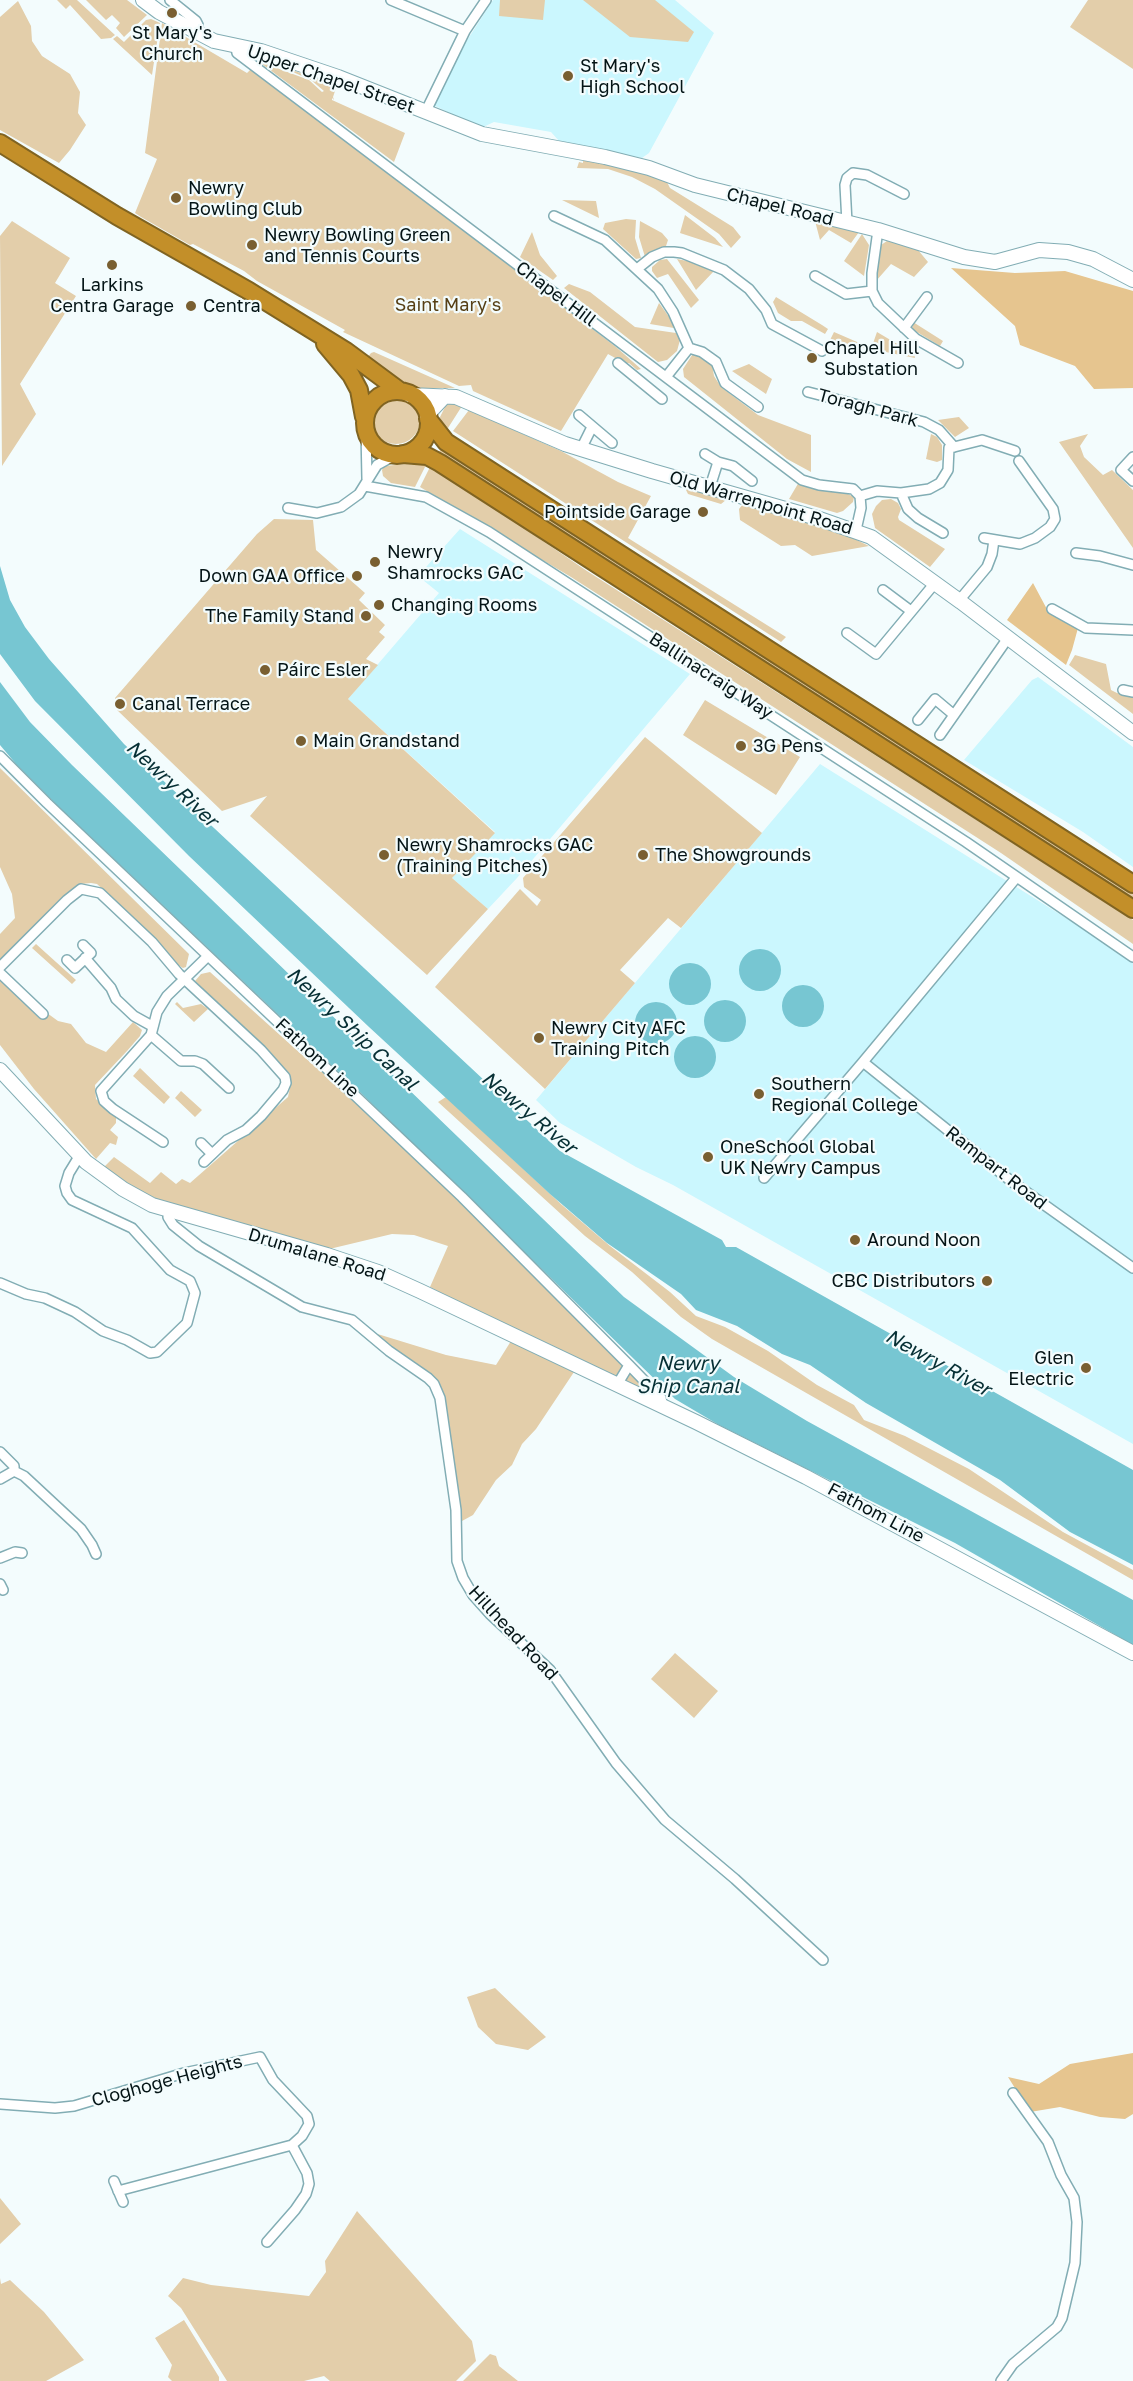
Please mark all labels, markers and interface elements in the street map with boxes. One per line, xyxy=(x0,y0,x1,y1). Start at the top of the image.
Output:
marker: St Mary's Church xyxy=(165,6,179,20)
place label: St Mary's Church xyxy=(132,22,212,64)
street label: Upper Chapel Street xyxy=(244,40,418,118)
place label: St Mary's High School xyxy=(580,55,685,98)
marker: St Mary's High School xyxy=(561,69,575,83)
place label: Newry Bowling Club xyxy=(188,177,302,219)
street label: Chapel Road xyxy=(724,183,836,231)
marker: Newry Bowling Club xyxy=(169,191,183,205)
place label: Newry Bowling Green and Tennis Courts xyxy=(264,224,451,266)
marker: Newry Bowling Green and Tennis Courts xyxy=(245,238,259,252)
street label: Chapel Hill xyxy=(511,257,601,331)
marker: Larkins Centra Garage xyxy=(105,258,119,272)
place label: Larkins Centra Garage xyxy=(50,274,174,316)
park label: Saint Mary's xyxy=(395,294,501,316)
place label: Centra xyxy=(203,295,261,317)
marker: Centra xyxy=(184,299,198,313)
place label: Chapel Hill Substation xyxy=(824,337,919,380)
marker: Chapel Hill Substation xyxy=(805,351,819,365)
street label: Toragh Park xyxy=(815,384,921,432)
street label: Old Warrenpoint Road xyxy=(667,466,855,540)
place label: Pointside Garage xyxy=(544,501,691,523)
marker: Pointside Garage xyxy=(696,505,710,519)
place label: Newry Shamrocks GAC xyxy=(387,541,524,584)
marker: Newry Shamrocks GAC xyxy=(368,555,382,569)
place label: Down GAA Office xyxy=(199,565,345,587)
marker: Down GAA Office xyxy=(350,569,364,583)
place label: Changing Rooms xyxy=(391,594,537,616)
marker: Changing Rooms xyxy=(372,598,386,612)
place label: The Family Stand xyxy=(205,605,354,627)
marker: The Family Stand xyxy=(359,609,373,623)
street label: Ballinacraig Way xyxy=(645,628,777,724)
place label: Páirc Esler xyxy=(277,659,368,681)
marker: Páirc Esler xyxy=(258,663,272,677)
place label: Canal Terrace xyxy=(132,693,250,715)
marker: Canal Terrace xyxy=(113,697,127,711)
place label: Main Grandstand xyxy=(313,730,460,752)
marker: Main Grandstand xyxy=(294,734,308,748)
water label: Newry River xyxy=(121,735,223,833)
place label: 3G Pens xyxy=(753,735,823,757)
marker: 3G Pens xyxy=(734,739,748,753)
place label: Newry Shamrocks GAC (Training Pitches) xyxy=(396,834,593,876)
place label: The Showgrounds xyxy=(655,844,811,866)
marker: Newry Shamrocks GAC (Training Pitches) xyxy=(377,848,391,862)
marker: The Showgrounds xyxy=(636,848,650,862)
water label: Newry Ship Canal xyxy=(282,962,422,1096)
street label: Fathom Line xyxy=(271,1014,363,1102)
place label: Newry City AFC Training Pitch xyxy=(551,1017,686,1060)
marker: Newry City AFC Training Pitch xyxy=(532,1031,546,1045)
water label: Newry River xyxy=(477,1066,581,1160)
place label: Southern Regional College xyxy=(771,1073,918,1116)
marker: Southern Regional College xyxy=(752,1087,766,1101)
street label: Rampart Road xyxy=(941,1122,1051,1214)
place label: OneSchool Global UK Newry Campus xyxy=(720,1136,881,1178)
marker: OneSchool Global UK Newry Campus xyxy=(701,1150,715,1164)
street label: Drumalane Road xyxy=(246,1224,388,1286)
place label: Around Noon xyxy=(867,1229,981,1251)
marker: Around Noon xyxy=(848,1233,862,1247)
place label: CBC Distributors xyxy=(832,1270,975,1292)
marker: CBC Distributors xyxy=(980,1274,994,1288)
water label: Newry River xyxy=(881,1324,995,1402)
place label: Glen Electric xyxy=(1008,1347,1074,1390)
water label: Newry Ship Canal xyxy=(637,1352,739,1399)
marker: Glen Electric xyxy=(1079,1361,1093,1375)
street label: Fathom Line xyxy=(824,1478,928,1548)
street label: Hillhead Road xyxy=(464,1581,562,1685)
street label: Cloghoge Heights xyxy=(89,2050,245,2112)

